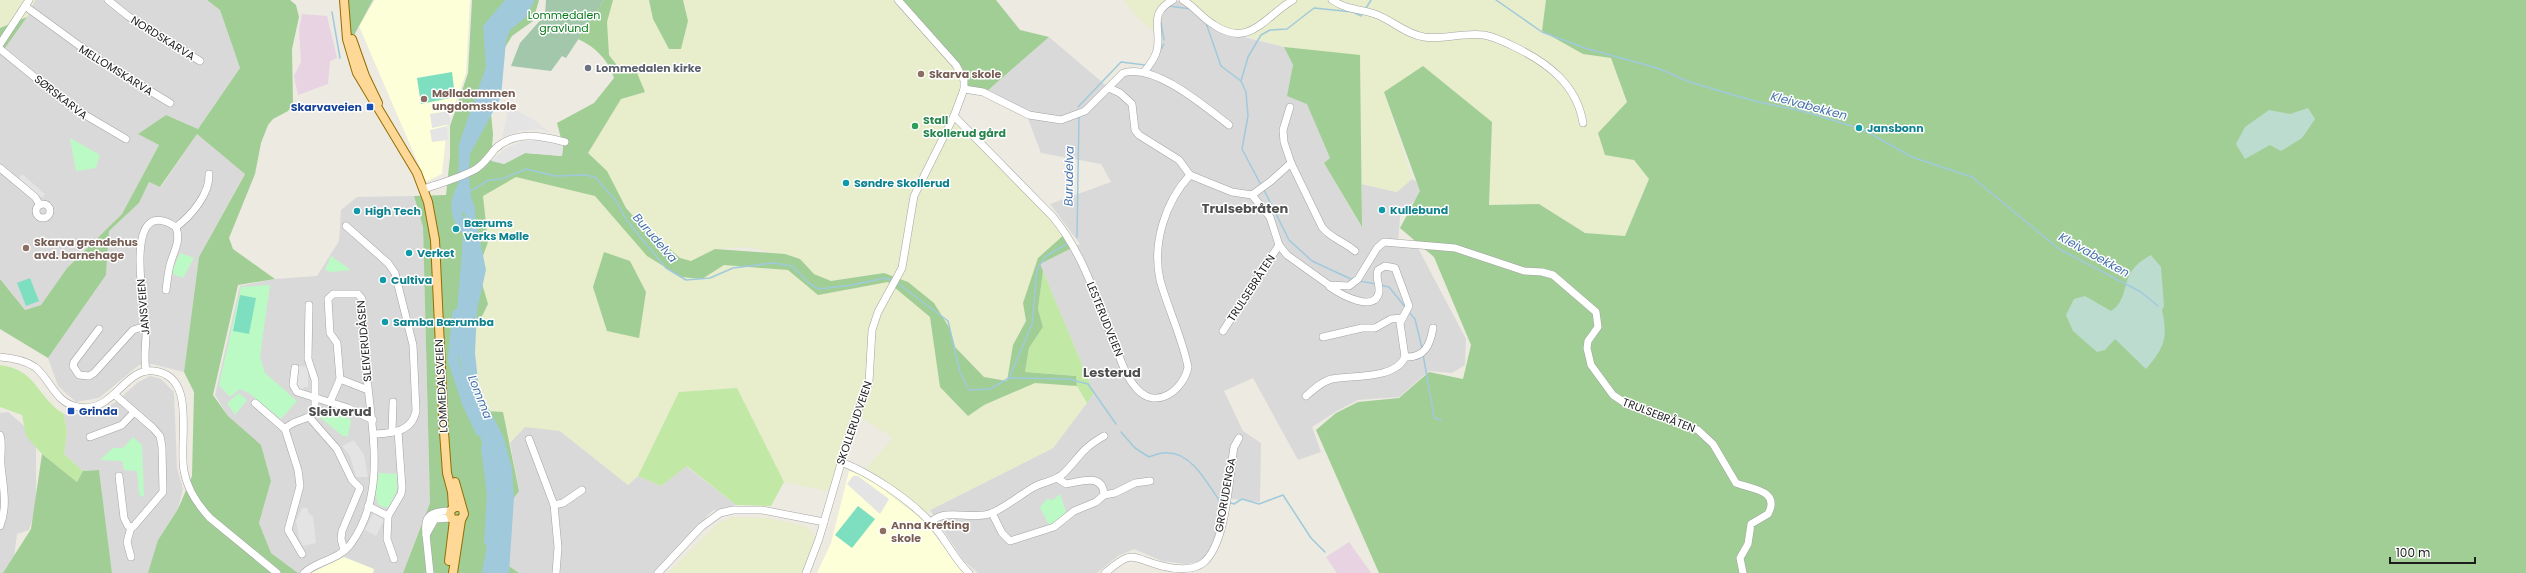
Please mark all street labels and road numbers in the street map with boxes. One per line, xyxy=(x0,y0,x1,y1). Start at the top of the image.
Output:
street label: NORDSKARVA xyxy=(128,12,199,64)
street label: MELLOMSKARVA xyxy=(76,41,157,100)
street label: SØRSKARVA xyxy=(31,71,92,123)
street label: TRULSEBRÅTEN xyxy=(1223,251,1279,325)
street label: JANSVEIEN xyxy=(133,278,153,336)
street label: LESTERUDVEIEN xyxy=(1083,279,1127,359)
street label: SLEIVERUDÅSEN xyxy=(352,300,376,382)
street label: LOMMEDALSVEIEN xyxy=(431,339,451,433)
street label: SKOLLERUDVEIEN xyxy=(832,379,876,467)
street label: TRULSEBRÅTEN xyxy=(1620,394,1698,436)
street label: GRORUDENGA xyxy=(1211,456,1240,533)

